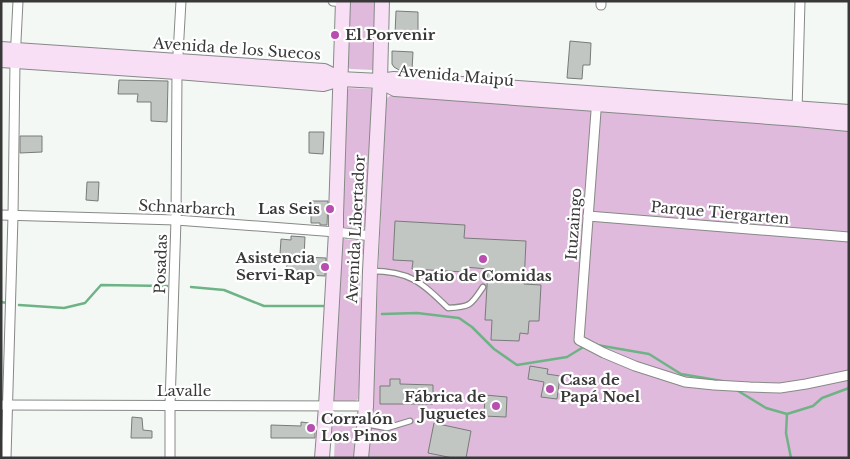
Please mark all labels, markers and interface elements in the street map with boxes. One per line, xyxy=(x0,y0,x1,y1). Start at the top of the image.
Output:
place label: El Porvenir xyxy=(345,25,436,44)
marker: El Porvenir xyxy=(329,29,341,41)
street label: Avenida de los Suecos xyxy=(152,33,322,64)
street label: Avenida Maipú xyxy=(396,61,515,90)
street label: Avenida Libertador xyxy=(342,153,369,305)
street label: Ituzaingo xyxy=(561,187,586,261)
street label: Schnarbarch xyxy=(138,195,236,220)
street label: Parque Tiergarten xyxy=(650,197,790,228)
place label: Las Seis xyxy=(258,199,320,218)
marker: Las Seis xyxy=(324,203,336,215)
street label: Posadas xyxy=(150,233,171,294)
place label: Asistencia Servi-Rap xyxy=(235,248,315,284)
marker: Patio de Comidas xyxy=(477,253,489,265)
marker: Asistencia Servi-Rap xyxy=(319,261,331,273)
place label: Patio de Comidas xyxy=(414,266,552,285)
place label: Casa de Papá Noel xyxy=(560,370,641,406)
street label: Lavalle xyxy=(157,381,211,400)
marker: Casa de Papá Noel xyxy=(544,383,556,395)
place label: Fábrica de Juguetes xyxy=(404,387,486,423)
marker: Fábrica de Juguetes xyxy=(490,400,502,412)
place label: Corralón Los Pinos xyxy=(321,409,397,445)
marker: Corralón Los Pinos xyxy=(305,422,317,434)

